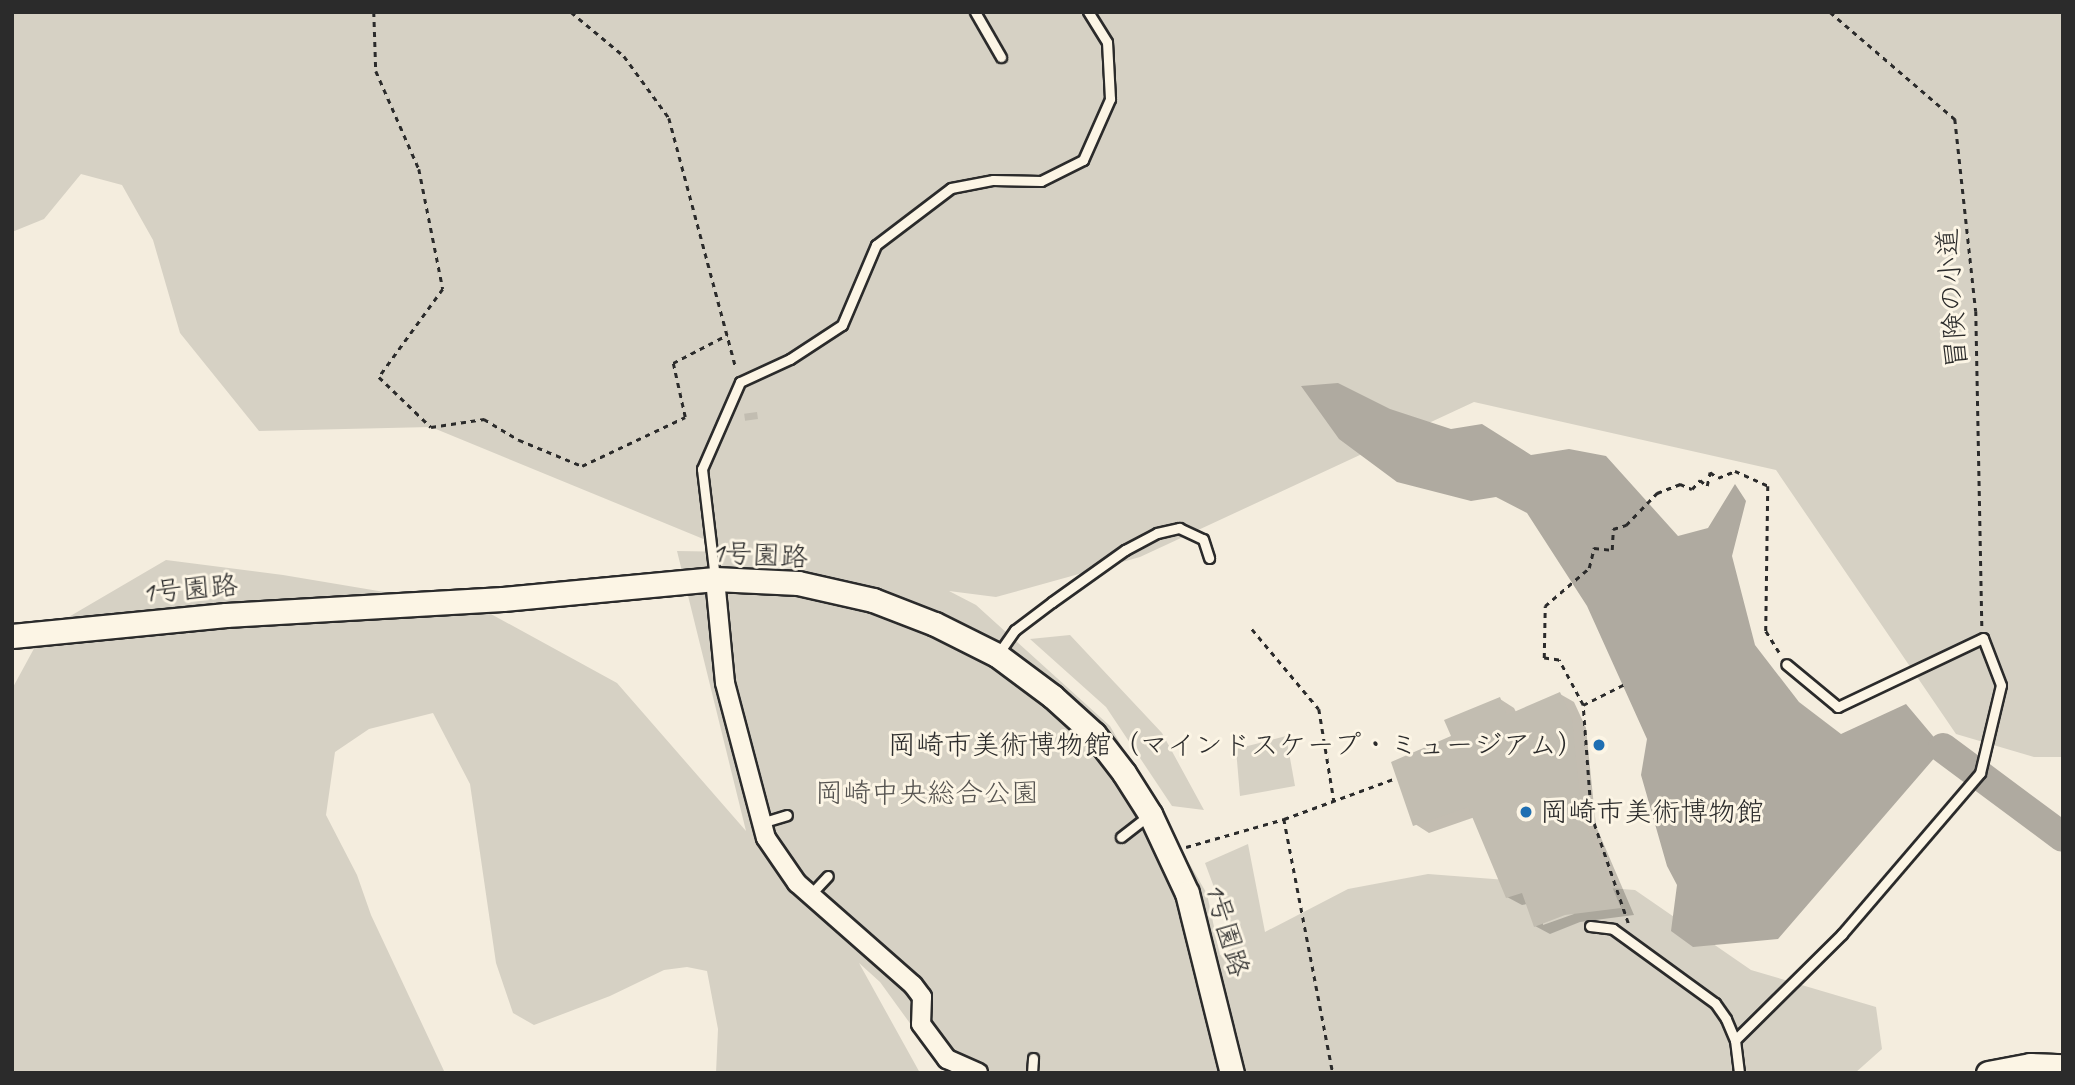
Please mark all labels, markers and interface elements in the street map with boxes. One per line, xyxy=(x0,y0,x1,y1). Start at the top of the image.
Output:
street label: 冒険の小道 xyxy=(1930,227,1974,369)
street label: 1号園路 xyxy=(711,536,809,574)
street label: 1号園路 xyxy=(140,568,240,610)
place label: 岡崎市美術博物館（マインドスケープ・ミュージアム） xyxy=(885,728,1585,762)
marker: 岡崎市美術博物館（マインドスケープ・ミュージアム） xyxy=(1591,737,1607,753)
park label: 岡崎中央総合公園 xyxy=(815,776,1039,810)
place label: 岡崎市美術博物館 xyxy=(1540,795,1764,829)
marker: 岡崎市美術博物館 xyxy=(1518,804,1534,820)
street label: 1号園路 xyxy=(1198,879,1256,981)

